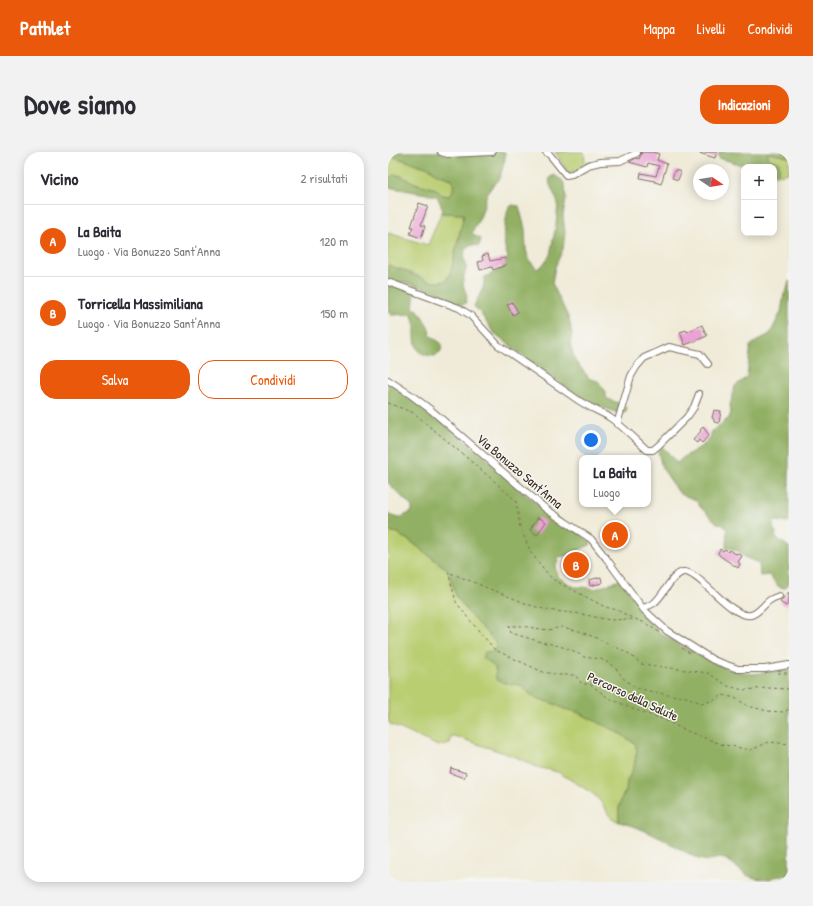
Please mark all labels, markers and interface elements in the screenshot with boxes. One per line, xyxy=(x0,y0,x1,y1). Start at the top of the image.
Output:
text: Pathlet xyxy=(20,15,70,41)
text: Mappa xyxy=(643,19,675,38)
text: Livelli xyxy=(697,19,725,38)
text: Condividi xyxy=(747,19,793,38)
text: Dove siamo xyxy=(24,85,136,123)
button: Indicazioni xyxy=(700,85,789,124)
north arrow xyxy=(693,164,729,200)
map controls xyxy=(741,164,777,236)
button: + xyxy=(741,164,777,200)
text: Vicino xyxy=(40,167,78,190)
text: 2 risultati xyxy=(300,169,348,187)
button: − xyxy=(741,200,777,236)
text: La Baita xyxy=(78,221,121,242)
text: A xyxy=(50,232,56,250)
text: 120 m xyxy=(320,232,348,250)
text: Luogo · Via Bonuzzo Sant'Anna xyxy=(78,242,220,260)
text: Torricella Massimiliana xyxy=(78,293,203,314)
text: B xyxy=(50,304,56,322)
text: 150 m xyxy=(320,304,348,322)
text: Luogo · Via Bonuzzo Sant'Anna xyxy=(78,314,220,332)
button: Salva xyxy=(40,360,190,399)
button: Condividi xyxy=(198,360,348,399)
street label: Via Bonuzzo Sant'Anna xyxy=(473,430,567,512)
your location xyxy=(581,430,601,450)
popup xyxy=(579,455,651,507)
text: La Baita xyxy=(594,462,636,483)
text: Luogo xyxy=(594,483,620,501)
pin: A xyxy=(602,520,628,550)
pin: B xyxy=(563,550,589,580)
street label: Percorso della Salute xyxy=(585,667,681,725)

